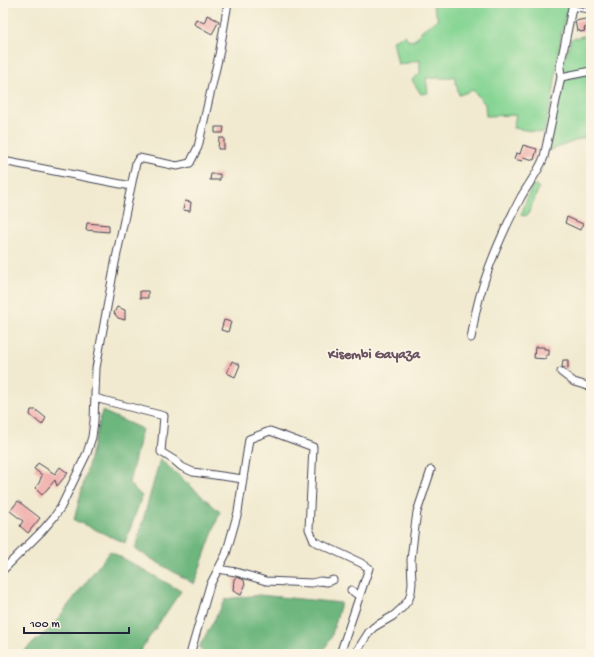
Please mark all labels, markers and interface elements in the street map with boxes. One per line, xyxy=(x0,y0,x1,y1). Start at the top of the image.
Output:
district label: Kisembi Gayaza xyxy=(327,347,421,364)
scale bar xyxy=(24,609,129,635)
text: 100 m xyxy=(29,618,60,632)

